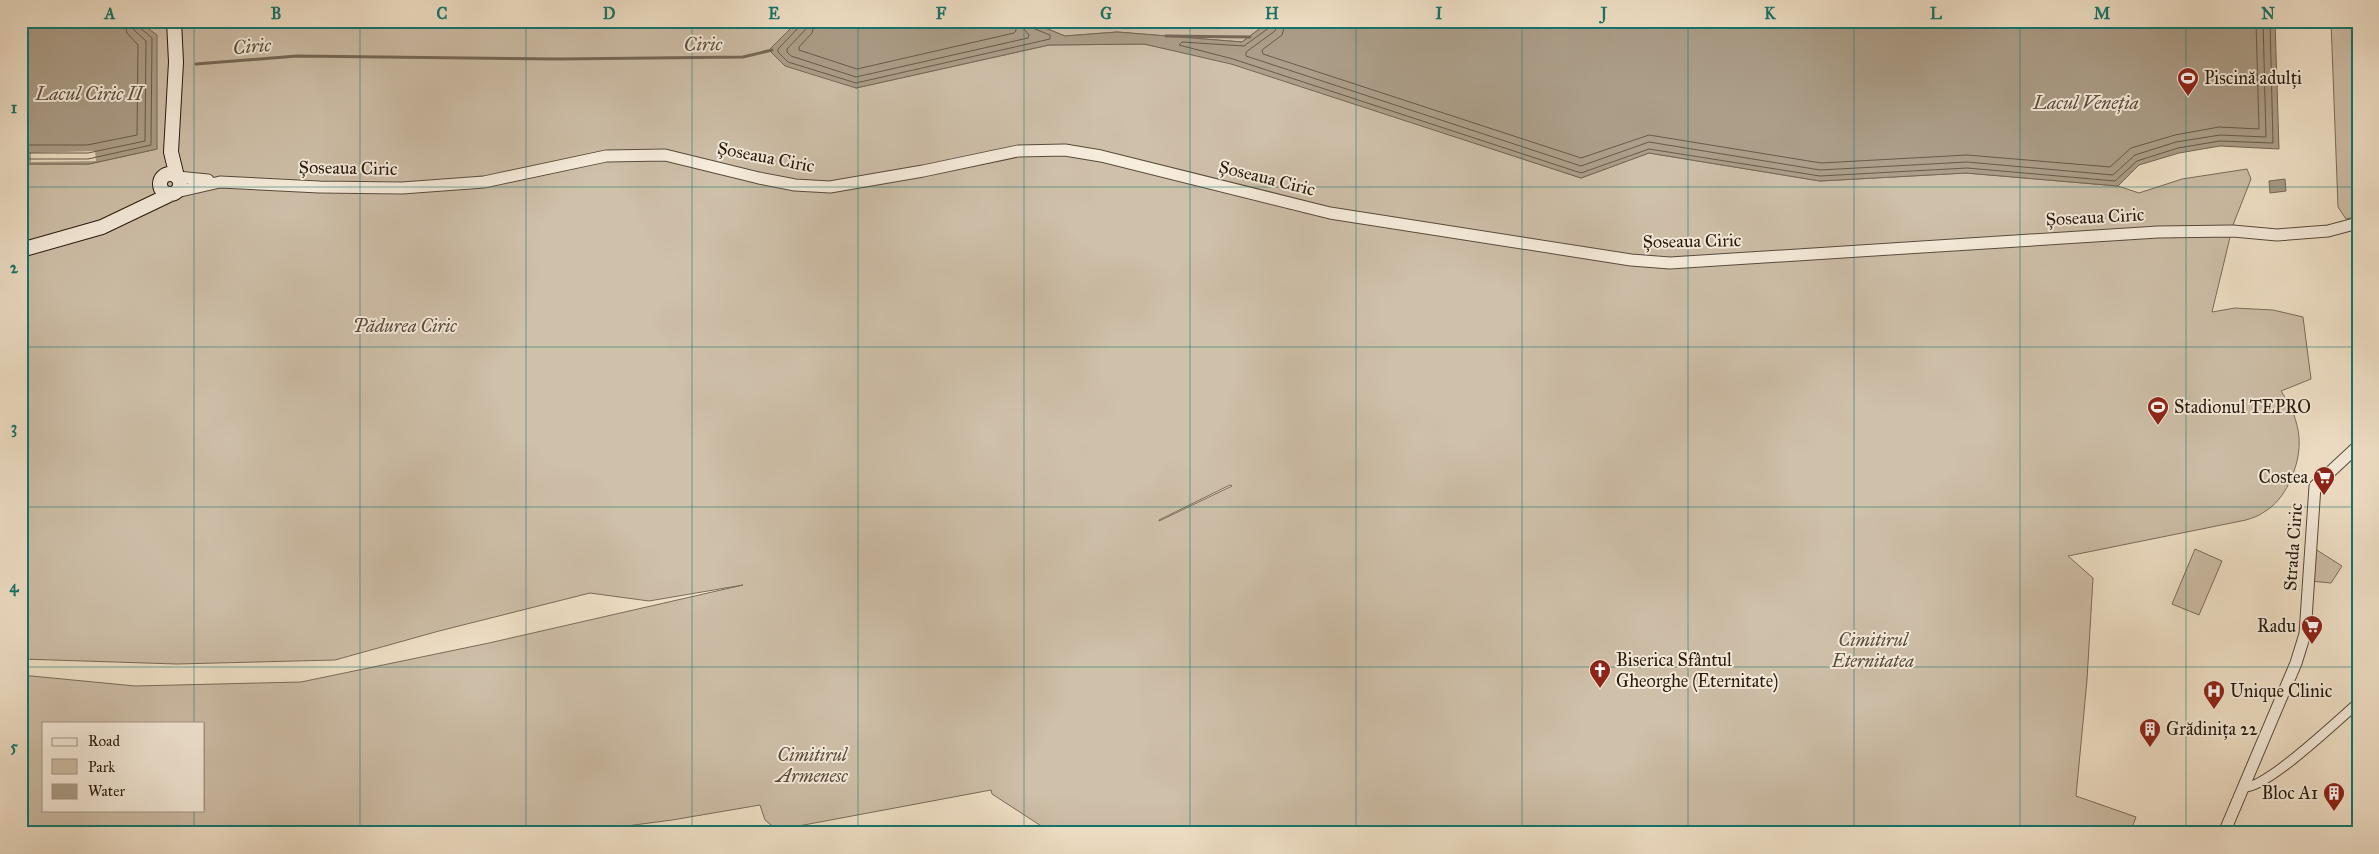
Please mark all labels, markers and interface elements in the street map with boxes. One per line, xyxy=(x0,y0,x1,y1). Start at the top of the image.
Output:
text: A xyxy=(104,4,116,23)
text: B xyxy=(271,4,281,23)
text: C xyxy=(437,4,448,23)
text: D xyxy=(603,4,616,23)
text: E xyxy=(768,4,780,23)
text: F xyxy=(936,4,947,23)
text: G xyxy=(1100,4,1112,23)
text: H xyxy=(1265,4,1279,23)
text: I xyxy=(1436,4,1443,23)
text: J xyxy=(1599,4,1608,24)
text: K xyxy=(1764,4,1776,23)
text: L xyxy=(1930,4,1942,23)
text: M xyxy=(2094,4,2111,23)
text: N xyxy=(2261,4,2275,23)
water label: Ciric xyxy=(684,32,724,56)
water label: Ciric xyxy=(232,33,273,59)
sports icon: Piscină adulți xyxy=(2176,66,2200,97)
place label: Piscină adulți xyxy=(2204,67,2302,89)
water label: Lacul Ciric II xyxy=(35,82,145,105)
water label: Lacul Veneția xyxy=(2032,91,2139,114)
text: 1 xyxy=(11,98,18,117)
street label: Șoseaua Ciric xyxy=(715,137,817,177)
street label: Șoseaua Ciric xyxy=(1216,155,1318,201)
street label: Șoseaua Ciric xyxy=(298,156,398,180)
street label: Șoseaua Ciric xyxy=(2045,203,2145,231)
street label: Șoseaua Ciric xyxy=(1642,229,1742,253)
text: 2 xyxy=(10,258,19,277)
park label: Pădurea Ciric xyxy=(353,315,457,337)
sports icon: Stadionul TEPRO xyxy=(2146,395,2170,426)
place label: Stadionul TEPRO xyxy=(2174,396,2311,418)
text: 3 xyxy=(11,418,17,438)
supermarket icon: Costea xyxy=(2312,465,2336,496)
place label: Costea xyxy=(2258,466,2308,488)
street label: Strada Ciric xyxy=(2279,502,2307,592)
text: 4 xyxy=(10,577,20,597)
supermarket icon: Radu xyxy=(2300,614,2324,645)
place label: Radu xyxy=(2257,615,2296,637)
park label: Cimitirul Eternitatea xyxy=(1831,629,1915,672)
place label: Biserica Sfântul Gheorghe (Eternitate) xyxy=(1616,649,1778,693)
church icon: Biserica Sfântul Gheorghe (Eternitate) xyxy=(1588,658,1612,689)
hospital icon: Unique Clinic xyxy=(2202,679,2226,710)
place label: Unique Clinic xyxy=(2230,680,2333,703)
building icon: Grădinița 22 xyxy=(2138,717,2162,748)
place label: Grădinița 22 xyxy=(2166,718,2258,740)
legend xyxy=(42,722,205,812)
text: Road xyxy=(88,732,120,750)
text: 5 xyxy=(10,737,18,756)
park label: Cimitirul Armenesc xyxy=(774,744,849,787)
text: Park xyxy=(88,758,115,776)
building icon: Bloc A1 xyxy=(2322,781,2346,812)
text: Water xyxy=(88,782,125,800)
place label: Bloc A1 xyxy=(2261,782,2318,804)

